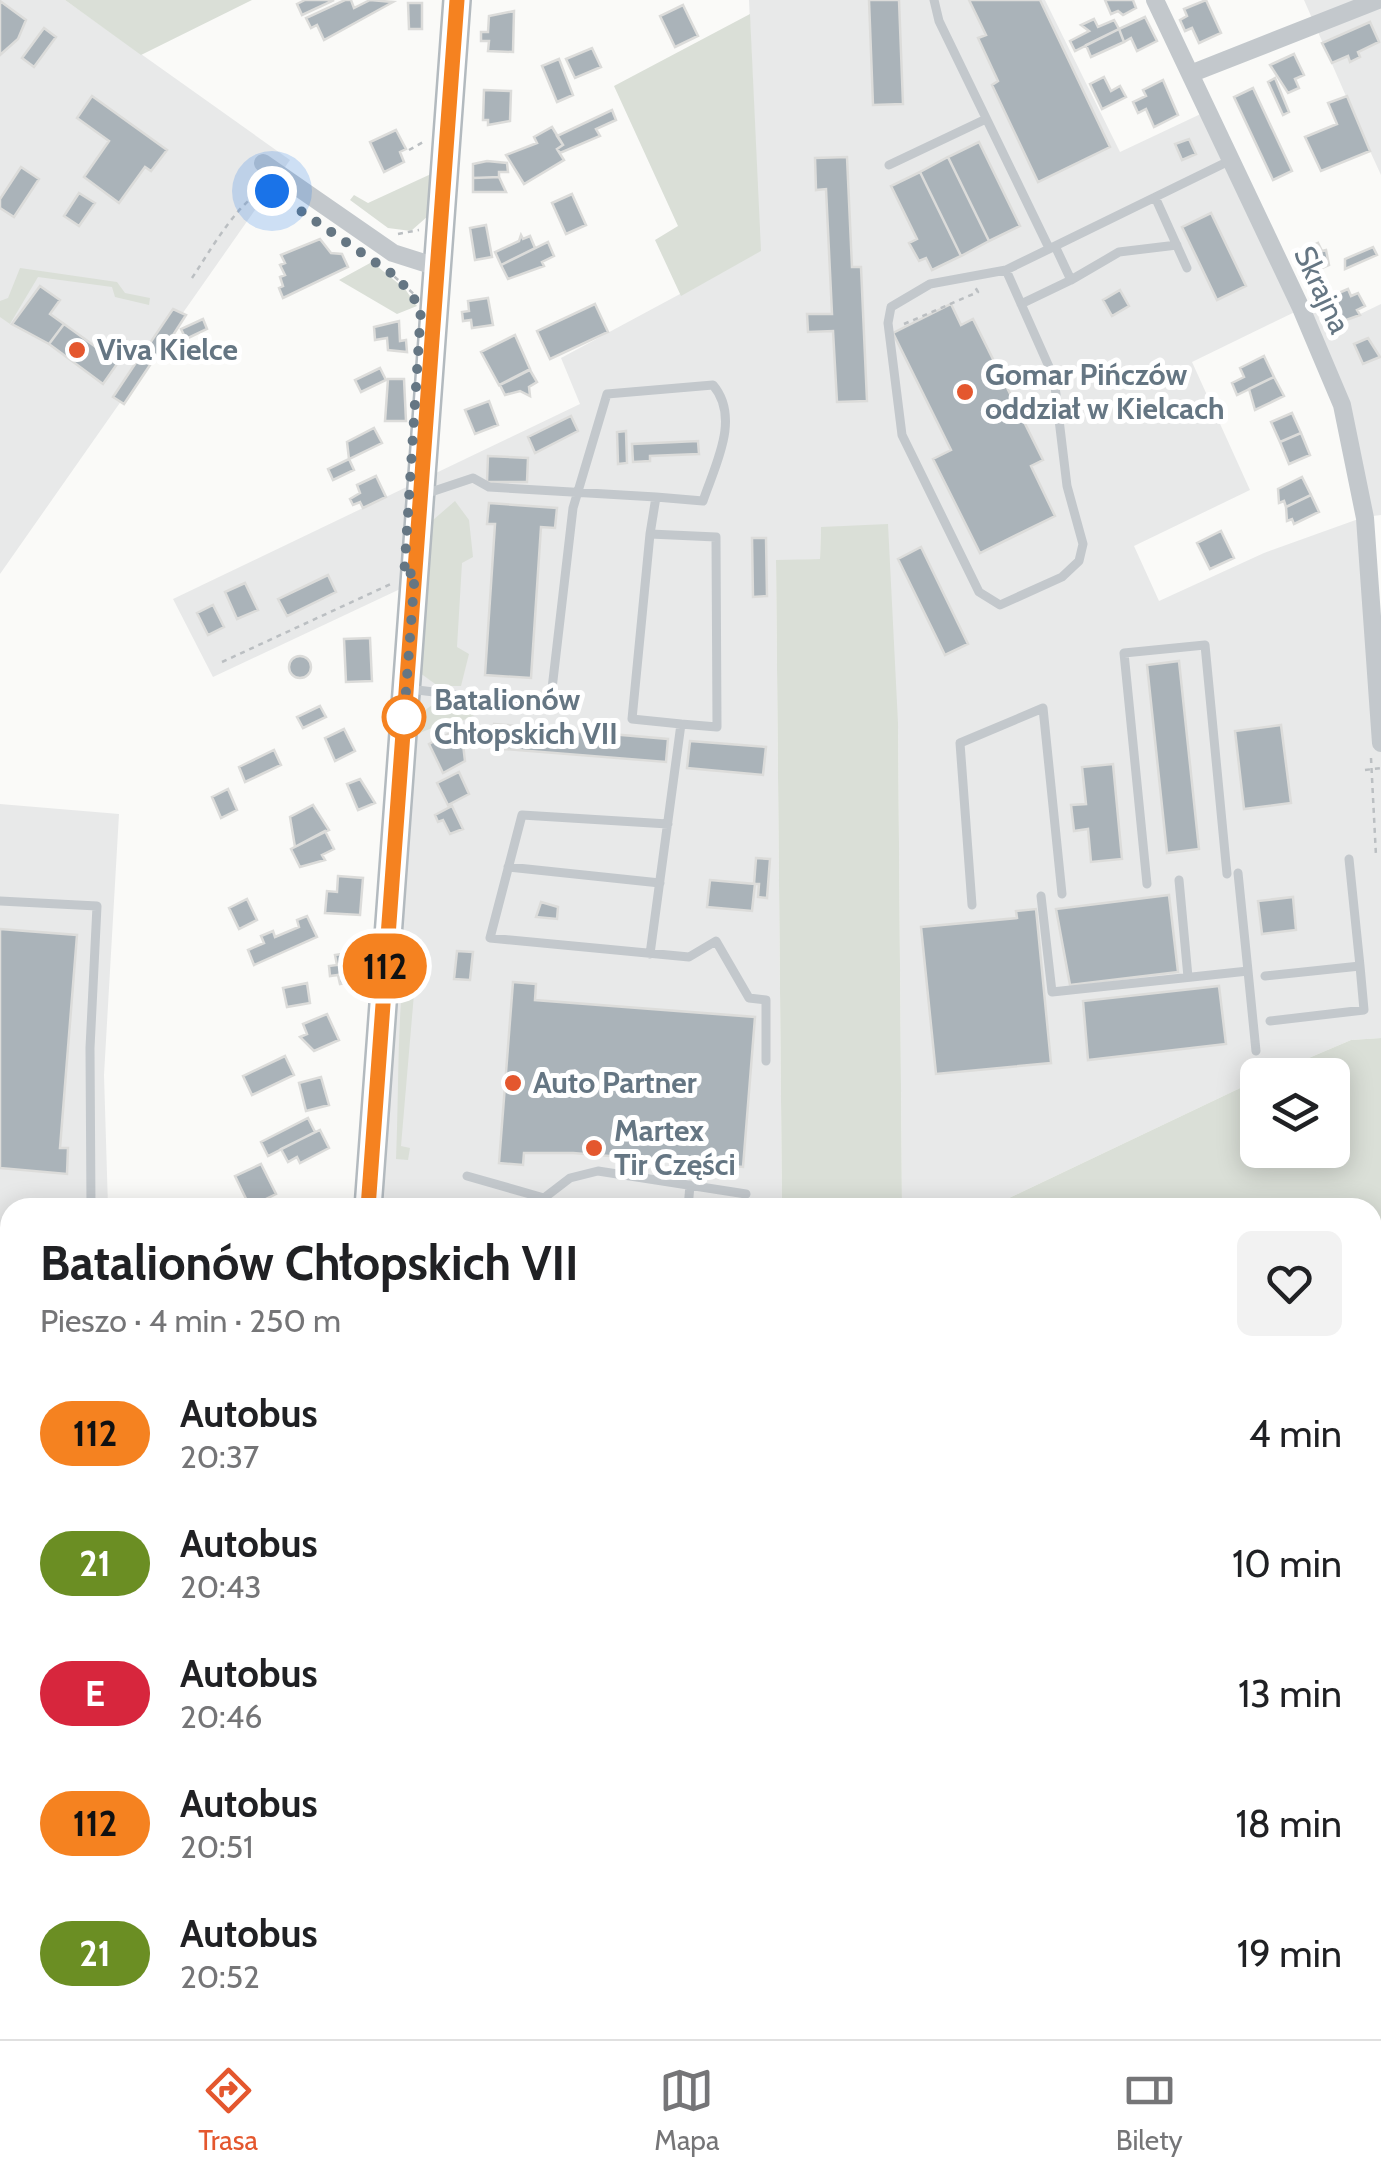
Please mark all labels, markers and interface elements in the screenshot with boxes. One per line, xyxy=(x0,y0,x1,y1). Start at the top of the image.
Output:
your location xyxy=(247,166,297,216)
street label: Skrajna xyxy=(1286,240,1359,340)
place label: Viva Kielce xyxy=(97,331,238,368)
marker: Viva Kielce xyxy=(66,339,88,361)
place label: Gomar Pińczów oddział w Kielcach xyxy=(985,356,1224,427)
marker: Gomar Pińczów oddział w Kielcach xyxy=(954,381,976,403)
place label: Batalionów Chłopskich VII xyxy=(434,681,618,752)
marker: Batalionów Chłopskich VII xyxy=(383,696,425,738)
line badge: 112 xyxy=(328,934,442,998)
text: 112 xyxy=(363,945,407,988)
map controls xyxy=(1240,1058,1350,1168)
button: layers xyxy=(1240,1058,1350,1168)
place label: Auto Partner xyxy=(533,1064,697,1101)
marker: Auto Partner xyxy=(502,1072,524,1094)
place label: Martex Tir Części xyxy=(614,1112,736,1183)
marker: Martex Tir Części xyxy=(583,1137,605,1159)
button: heart xyxy=(1237,1231,1342,1336)
text: Batalionów Chłopskich VII xyxy=(40,1234,579,1292)
text: Pieszo · 4 min · 250 m xyxy=(40,1301,341,1340)
text: Autobus xyxy=(180,1390,318,1437)
text: 4 min xyxy=(1249,1410,1342,1457)
text: 112 xyxy=(73,1412,117,1455)
text: 20:37 xyxy=(180,1437,259,1476)
text: Autobus xyxy=(180,1520,318,1567)
text: 10 min xyxy=(1232,1540,1342,1587)
text: 21 xyxy=(79,1542,111,1585)
text: 20:43 xyxy=(180,1567,262,1606)
text: Autobus xyxy=(180,1650,318,1697)
text: 13 min xyxy=(1238,1670,1342,1717)
text: E xyxy=(85,1672,105,1715)
text: 20:46 xyxy=(180,1697,262,1736)
text: Autobus xyxy=(180,1780,318,1827)
text: 18 min xyxy=(1235,1800,1342,1847)
text: 112 xyxy=(73,1802,117,1845)
text: 20:51 xyxy=(180,1827,254,1866)
text: Autobus xyxy=(180,1910,318,1957)
text: 19 min xyxy=(1237,1930,1342,1977)
text: 21 xyxy=(79,1932,111,1975)
text: 20:52 xyxy=(180,1957,260,1996)
tab: Trasa xyxy=(198,2063,258,2157)
tab: Mapa xyxy=(654,2063,719,2157)
tab: Bilety xyxy=(1116,2063,1183,2157)

